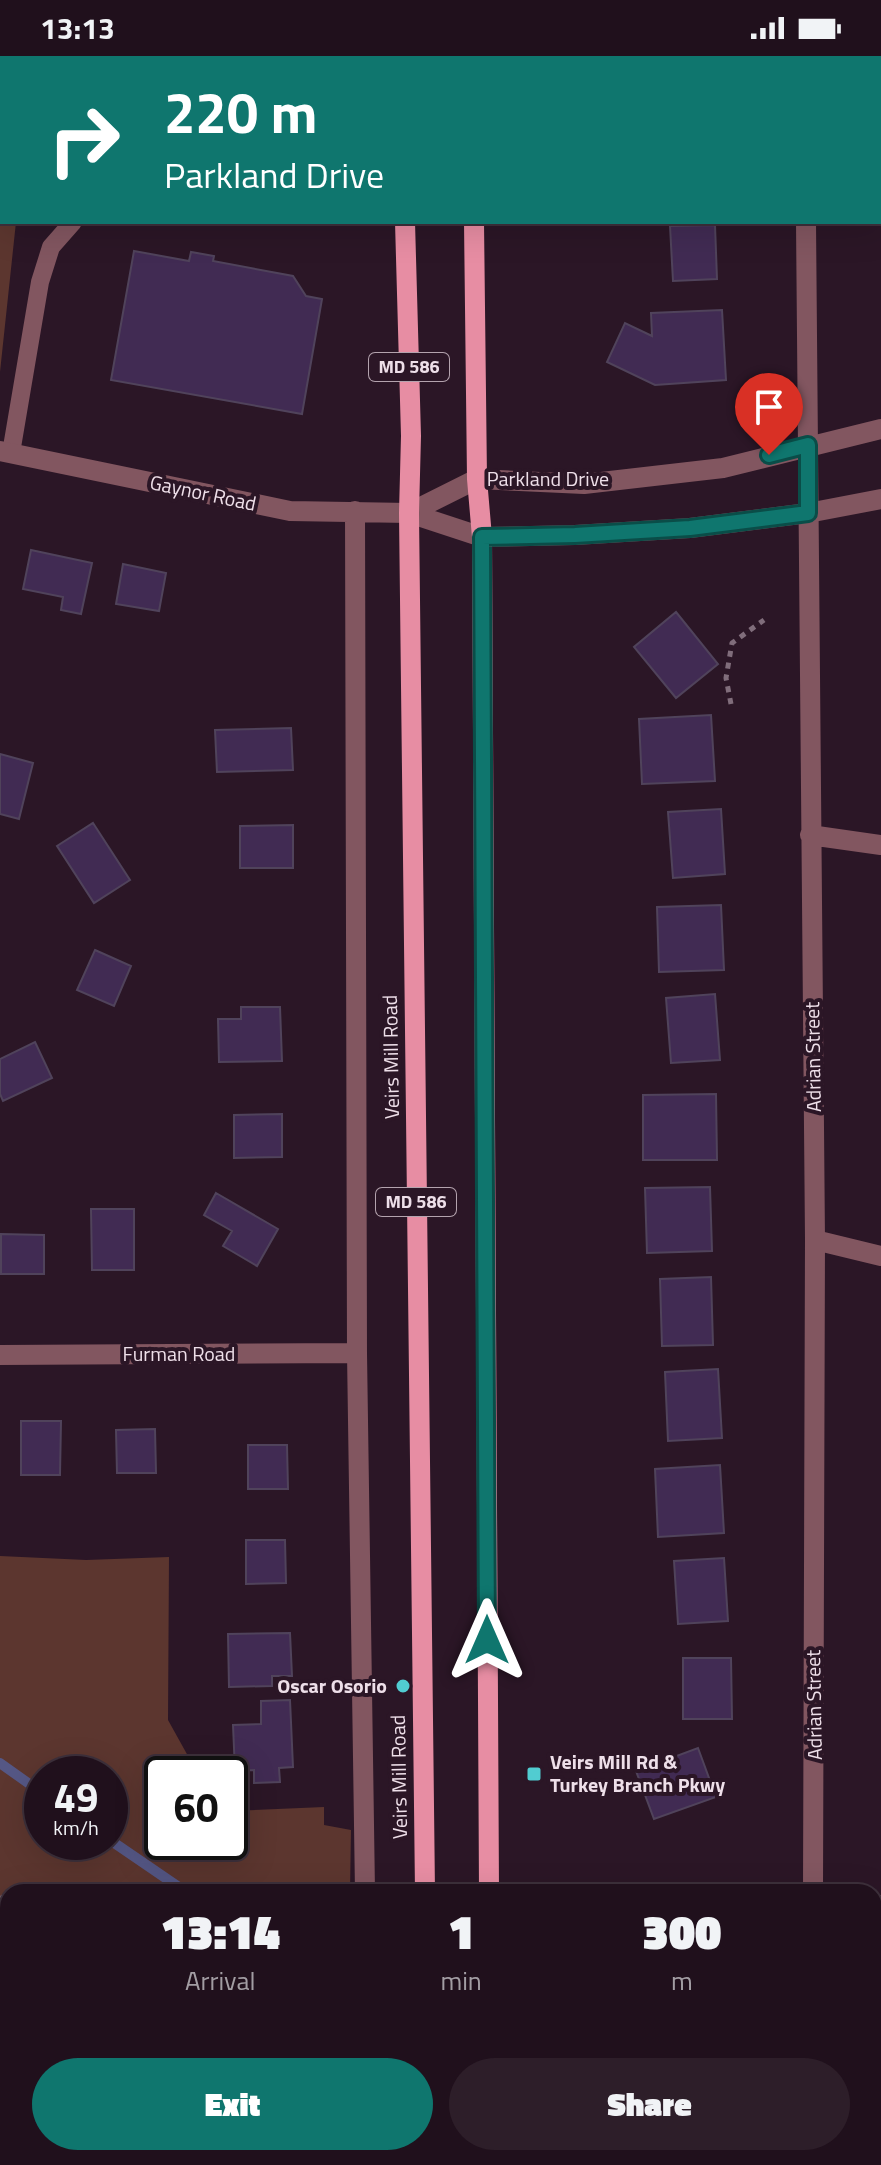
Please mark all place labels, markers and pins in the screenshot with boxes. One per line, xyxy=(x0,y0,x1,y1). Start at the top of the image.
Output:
pin xyxy=(735,373,803,455)
place label: Oscar Osorio xyxy=(277,1670,387,1701)
marker: Oscar Osorio xyxy=(394,1677,412,1695)
place label: Veirs Mill Rd & Turkey Branch Pkwy xyxy=(550,1746,725,1800)
marker: Veirs Mill Rd & Turkey Branch Pkwy xyxy=(525,1765,543,1783)

